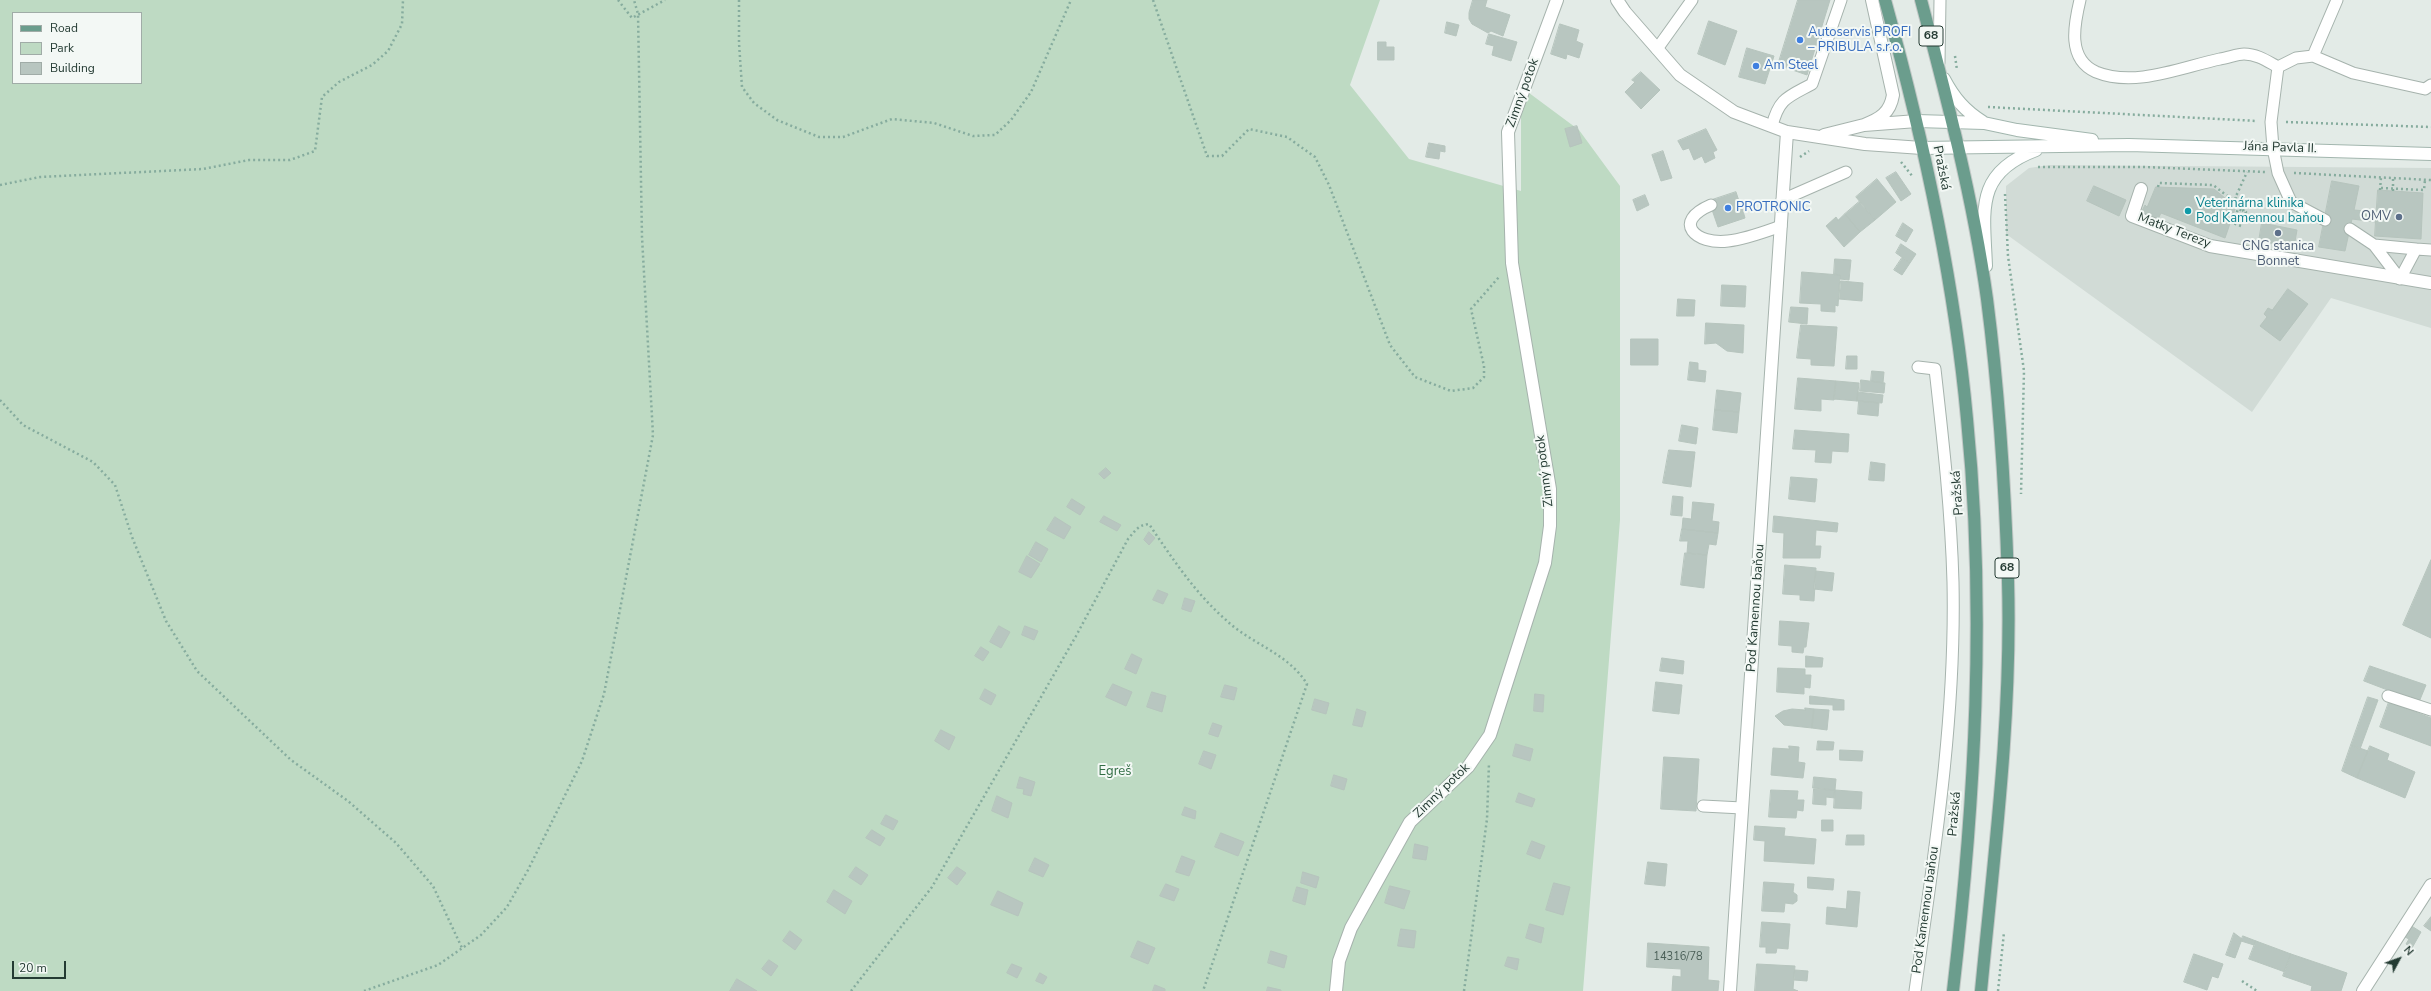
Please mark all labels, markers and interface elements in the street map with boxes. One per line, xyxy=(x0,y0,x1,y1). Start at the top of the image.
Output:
legend xyxy=(12,12,142,84)
text: Road xyxy=(50,20,78,36)
place label: Autoservis PROFI – PRIBULA s.r.o. xyxy=(1808,25,1911,56)
road number: 68 xyxy=(1919,26,1943,46)
marker: Autoservis PROFI – PRIBULA s.r.o. xyxy=(1795,35,1805,45)
text: Park xyxy=(50,40,74,56)
street label: Zimný potok xyxy=(1503,56,1543,130)
place label: Am Steel xyxy=(1764,58,1818,74)
text: Building xyxy=(50,60,95,76)
marker: Am Steel xyxy=(1751,61,1761,71)
street label: Jána Pavla II. xyxy=(2243,139,2317,157)
street label: Pražská xyxy=(1929,144,1953,192)
place label: Veterinárna klinika Pod Kamennou baňou xyxy=(2196,196,2324,227)
place label: PROTRONIC xyxy=(1736,200,1810,216)
marker: PROTRONIC xyxy=(1723,203,1733,213)
marker: Veterinárna klinika Pod Kamennou baňou xyxy=(2183,206,2193,216)
place label: OMV xyxy=(2361,209,2391,225)
street label: Matky Terezy xyxy=(2135,210,2213,252)
marker: OMV xyxy=(2394,212,2404,222)
marker: CNG stanica Bonnet xyxy=(2273,228,2283,238)
place label: CNG stanica Bonnet xyxy=(2242,239,2314,270)
street label: Zimný potok xyxy=(1533,434,1557,508)
street label: Pražská xyxy=(1949,470,1967,516)
street label: Pod Kamennou baňou xyxy=(1744,544,1768,672)
road number: 68 xyxy=(1995,558,2019,578)
street label: Zimný potok xyxy=(1411,760,1473,822)
park label: Egreš xyxy=(1099,764,1131,780)
street label: Pražská xyxy=(1945,791,1965,837)
street label: Pod Kamennou baňou xyxy=(1909,845,1943,975)
north arrow xyxy=(2379,939,2419,979)
text: N xyxy=(2400,943,2417,959)
house number: 14316/78 xyxy=(1653,950,1703,964)
scale bar xyxy=(14,953,68,979)
text: 20 m xyxy=(19,960,47,976)

